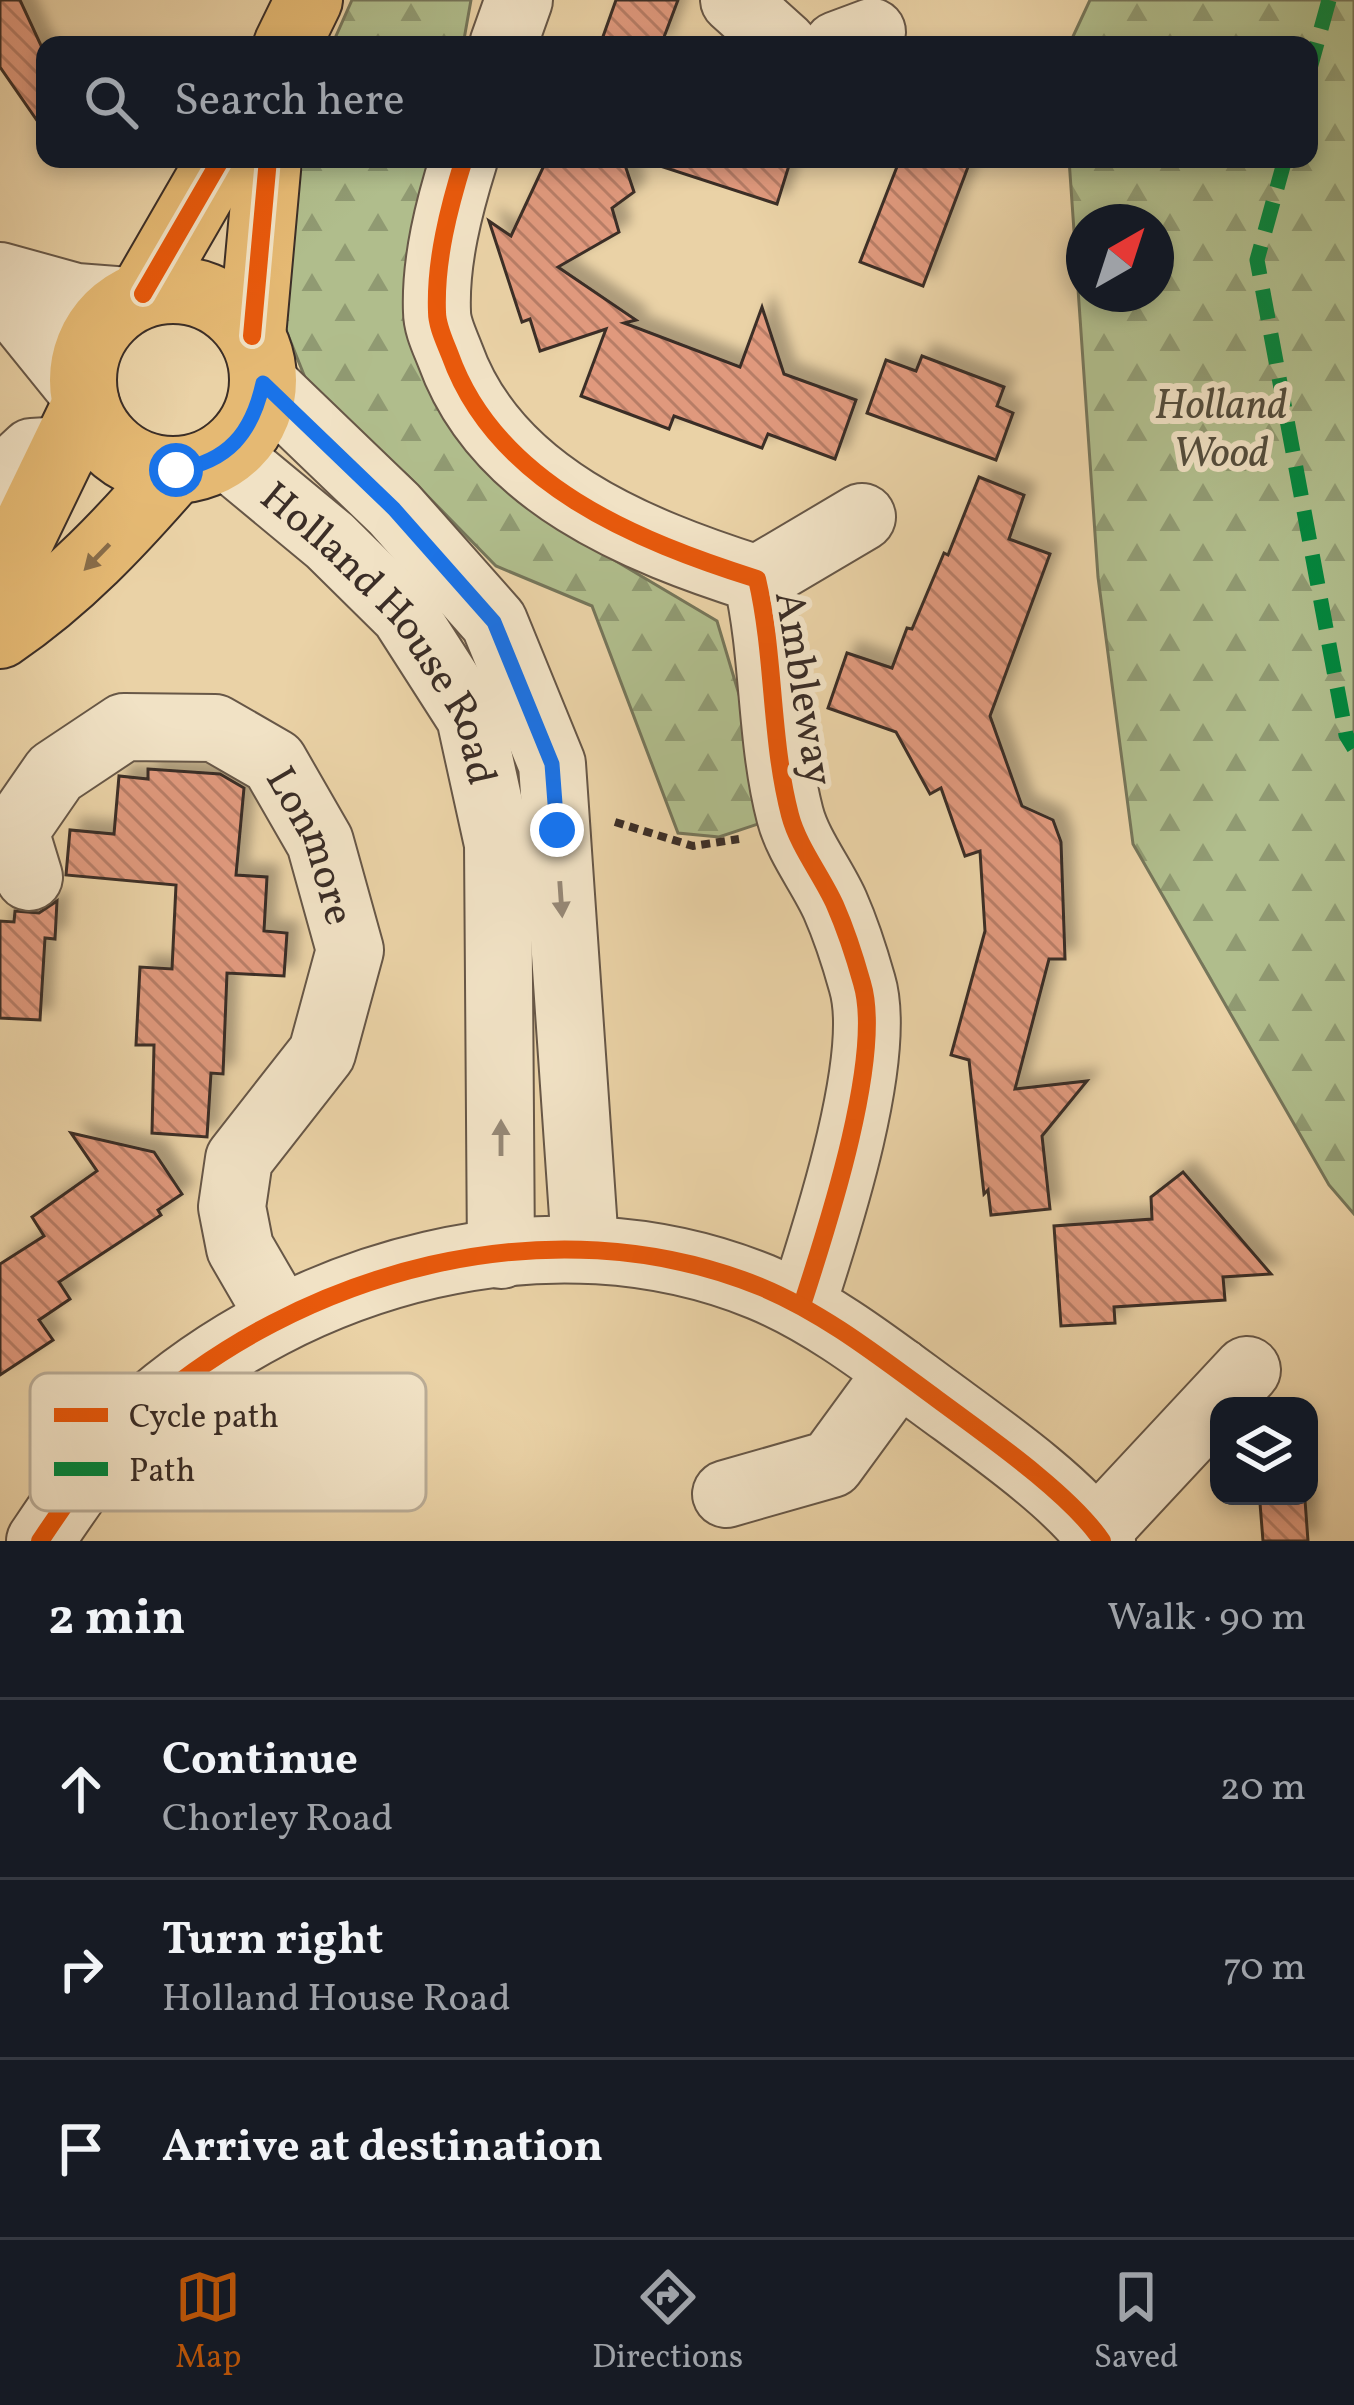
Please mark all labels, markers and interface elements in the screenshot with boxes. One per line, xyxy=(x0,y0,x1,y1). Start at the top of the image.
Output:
search box xyxy=(36,36,1318,168)
icon: search xyxy=(78,69,144,135)
text: Search here xyxy=(174,71,405,134)
north arrow xyxy=(1066,204,1174,312)
park label: Holland Wood xyxy=(1155,378,1287,485)
route start xyxy=(149,443,203,497)
street label: Holland House Road xyxy=(246,470,509,791)
one-way arrow xyxy=(84,542,112,571)
street label: Ambleway xyxy=(757,587,846,790)
street label: Lonmore xyxy=(249,757,367,932)
route end xyxy=(530,803,584,857)
one-way arrow xyxy=(552,881,571,918)
one-way arrow xyxy=(491,1118,510,1156)
legend xyxy=(30,1373,426,1511)
text: Cycle path xyxy=(129,1396,279,1442)
map controls xyxy=(1210,1397,1318,1505)
button: layers xyxy=(1210,1397,1318,1505)
text: Path xyxy=(129,1450,195,1496)
text: 2 min xyxy=(48,1584,186,1655)
text: Walk · 90 m xyxy=(1107,1592,1306,1646)
text: Continue xyxy=(162,1730,358,1793)
icon: ahead xyxy=(48,1756,114,1822)
text: 20 m xyxy=(1220,1762,1306,1816)
text: Chorley Road xyxy=(162,1793,393,1847)
text: Turn right xyxy=(162,1910,383,1973)
icon: right xyxy=(48,1936,114,2002)
text: 70 m xyxy=(1223,1942,1306,1996)
text: Holland House Road xyxy=(162,1973,511,2027)
icon: arrive xyxy=(48,2116,114,2182)
text: Arrive at destination xyxy=(162,2117,603,2180)
tab: Map xyxy=(175,2264,241,2382)
tab: Directions xyxy=(592,2264,743,2382)
tab: Saved xyxy=(1094,2264,1179,2382)

